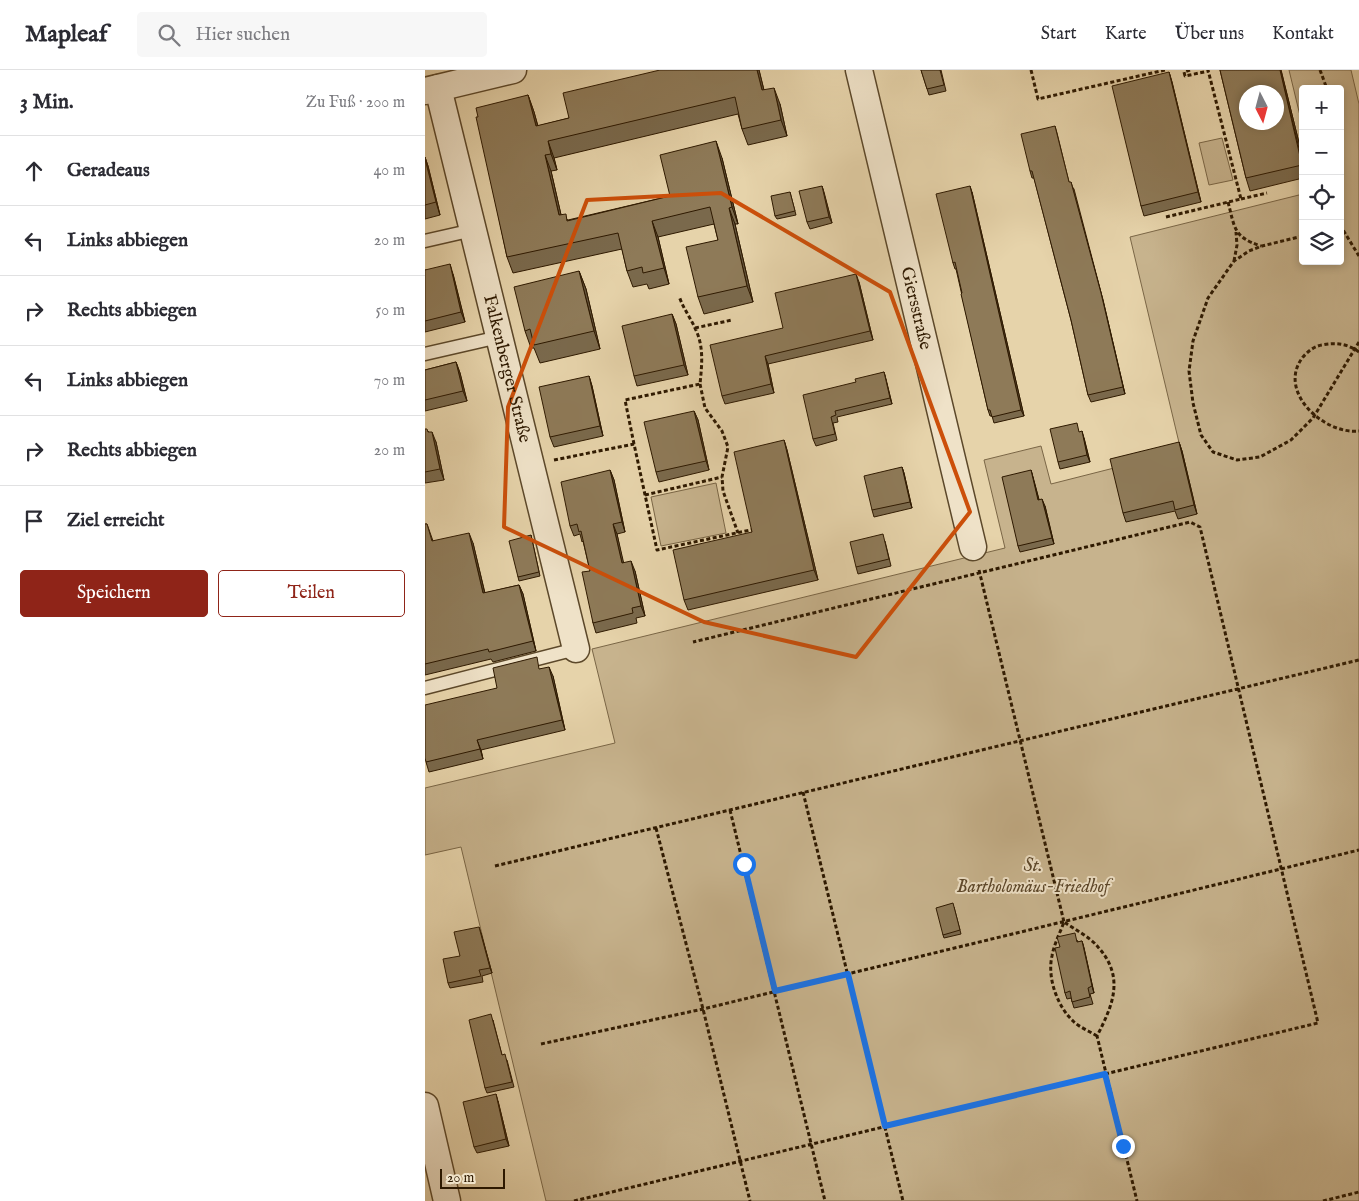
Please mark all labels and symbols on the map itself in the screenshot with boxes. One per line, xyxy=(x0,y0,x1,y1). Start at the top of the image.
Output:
north arrow xyxy=(1239,85,1284,130)
street label: Giersstraße xyxy=(895,264,937,352)
street label: Falkenberger Straße xyxy=(478,292,536,445)
route start xyxy=(733,853,756,876)
park label: St. Bartholomäus-Friedhof xyxy=(957,855,1114,899)
route end xyxy=(1112,1135,1135,1158)
scale bar xyxy=(440,1166,505,1189)

